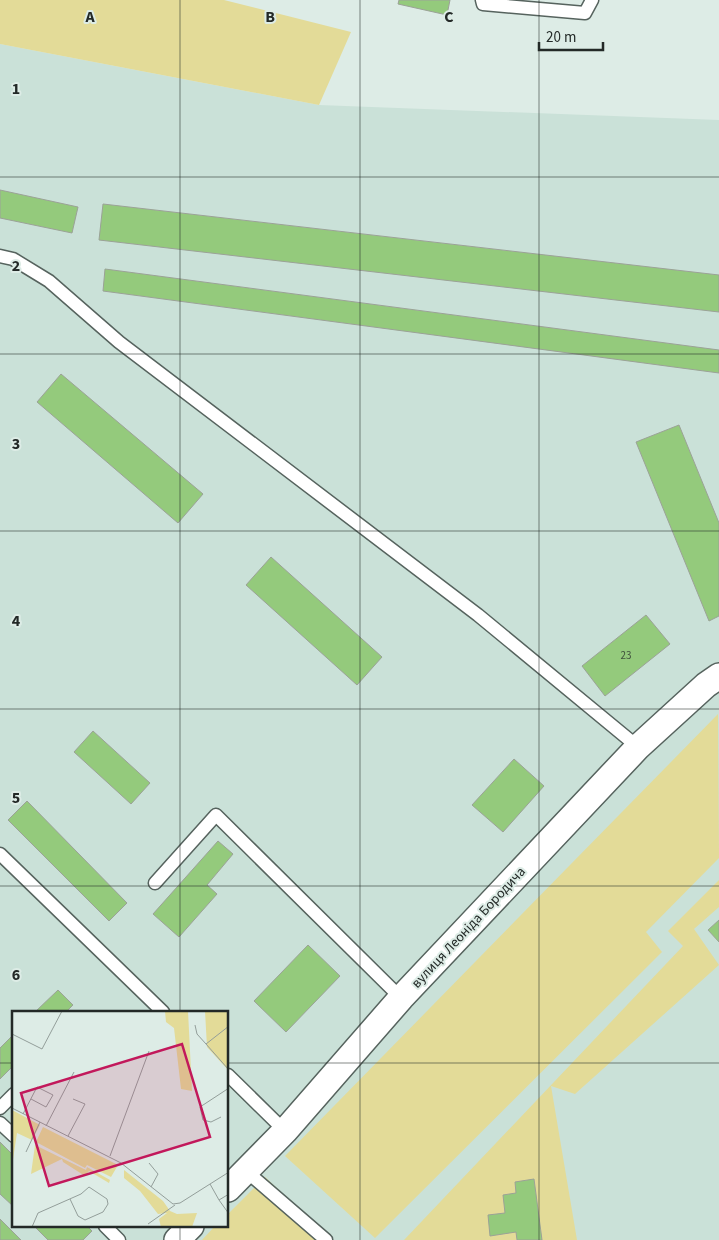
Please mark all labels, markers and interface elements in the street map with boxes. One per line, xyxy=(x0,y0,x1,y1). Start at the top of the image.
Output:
text: A xyxy=(84,6,95,28)
text: B xyxy=(265,6,275,28)
text: C xyxy=(444,6,454,28)
scale bar xyxy=(539,20,603,52)
text: 20 m xyxy=(546,27,576,48)
text: 1 xyxy=(12,78,20,100)
text: 2 xyxy=(12,255,20,277)
text: 3 xyxy=(12,433,20,455)
text: 4 xyxy=(12,610,21,632)
house number: 23 xyxy=(621,648,631,663)
text: 5 xyxy=(12,787,20,809)
street label: вулиця Леоніда Бородича xyxy=(407,863,530,993)
text: 6 xyxy=(12,964,20,986)
inset map xyxy=(12,1011,229,1228)

